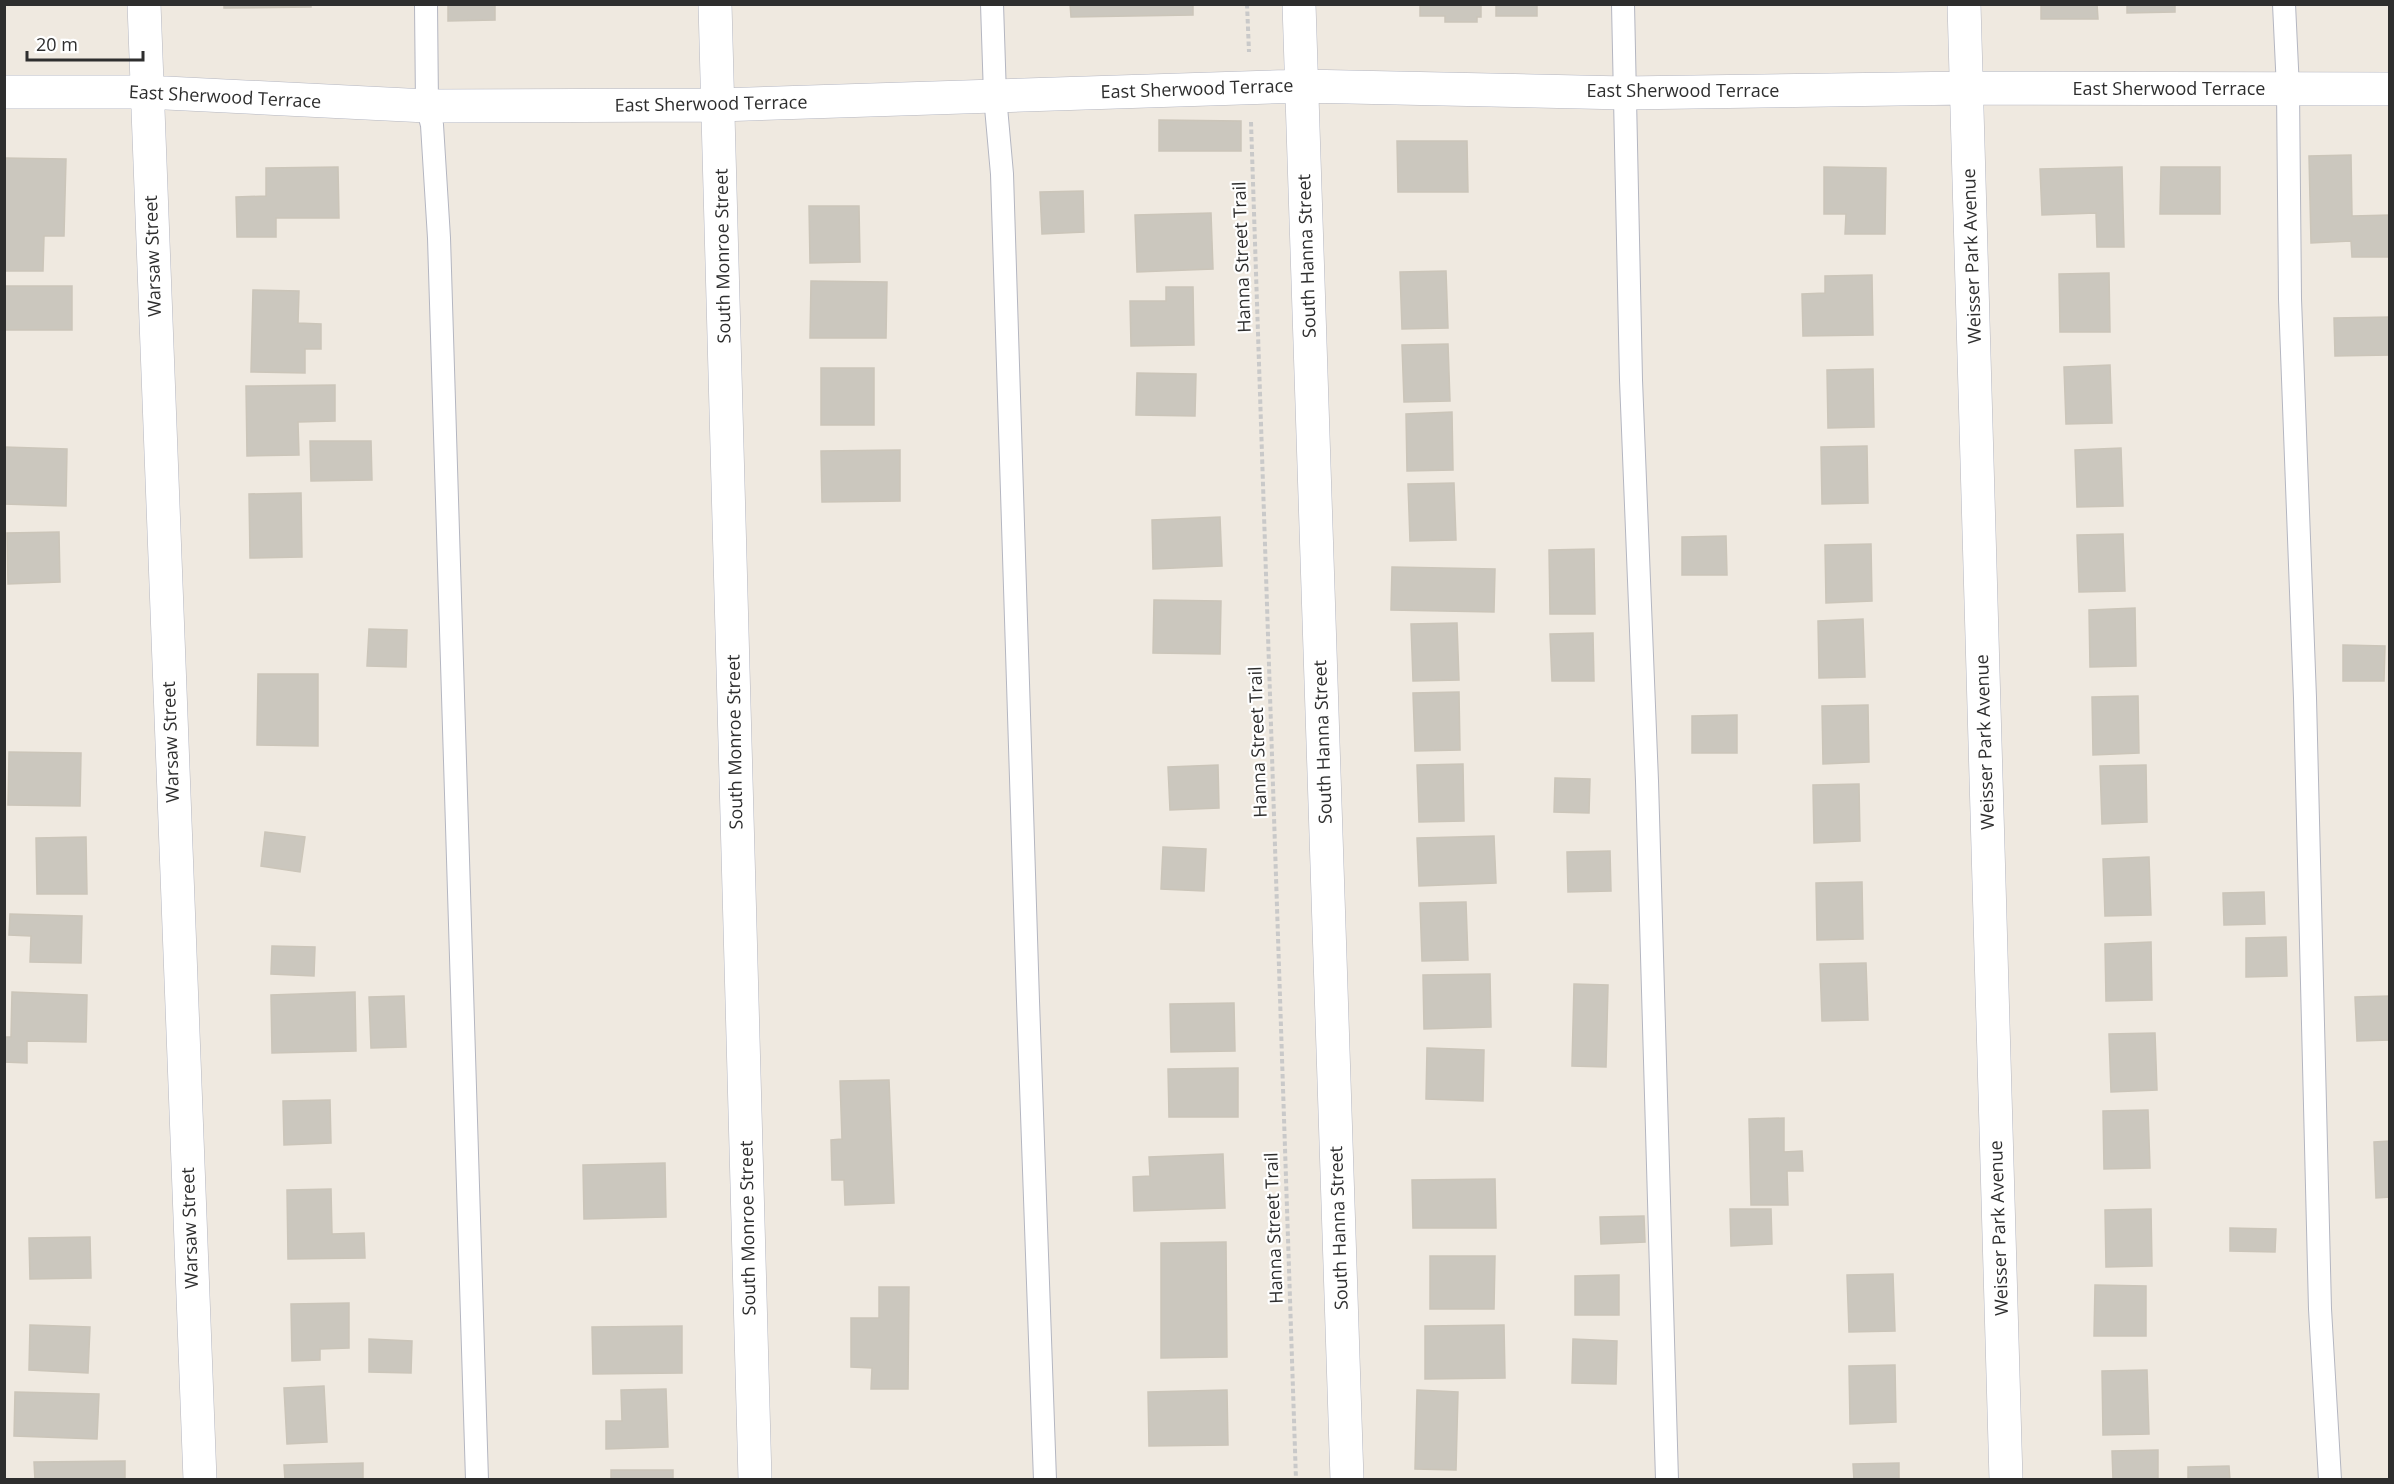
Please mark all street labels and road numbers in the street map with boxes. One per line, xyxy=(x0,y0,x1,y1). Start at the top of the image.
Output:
street label: East Sherwood Terrace xyxy=(1100,73,1294,103)
street label: East Sherwood Terrace xyxy=(2073,76,2265,100)
street label: East Sherwood Terrace xyxy=(1587,78,1779,102)
street label: East Sherwood Terrace xyxy=(128,79,322,113)
street label: East Sherwood Terrace xyxy=(614,89,808,117)
street label: South Monroe Street xyxy=(708,168,736,344)
street label: Weisser Park Avenue xyxy=(1956,168,1986,344)
street label: South Hanna Street xyxy=(1291,174,1321,338)
street label: Hanna Street Trail xyxy=(1226,181,1256,333)
street label: Warsaw Street xyxy=(138,195,166,317)
street label: South Monroe Street xyxy=(720,654,748,830)
street label: Weisser Park Avenue xyxy=(1969,654,1999,830)
street label: South Hanna Street xyxy=(1307,660,1337,824)
street label: Hanna Street Trail xyxy=(1242,666,1272,818)
street label: Warsaw Street xyxy=(156,681,184,803)
street label: South Monroe Street xyxy=(733,1140,761,1316)
street label: Weisser Park Avenue xyxy=(1983,1140,2013,1316)
street label: South Hanna Street xyxy=(1323,1146,1353,1310)
street label: Hanna Street Trail xyxy=(1258,1152,1288,1304)
street label: Warsaw Street xyxy=(175,1167,203,1289)

